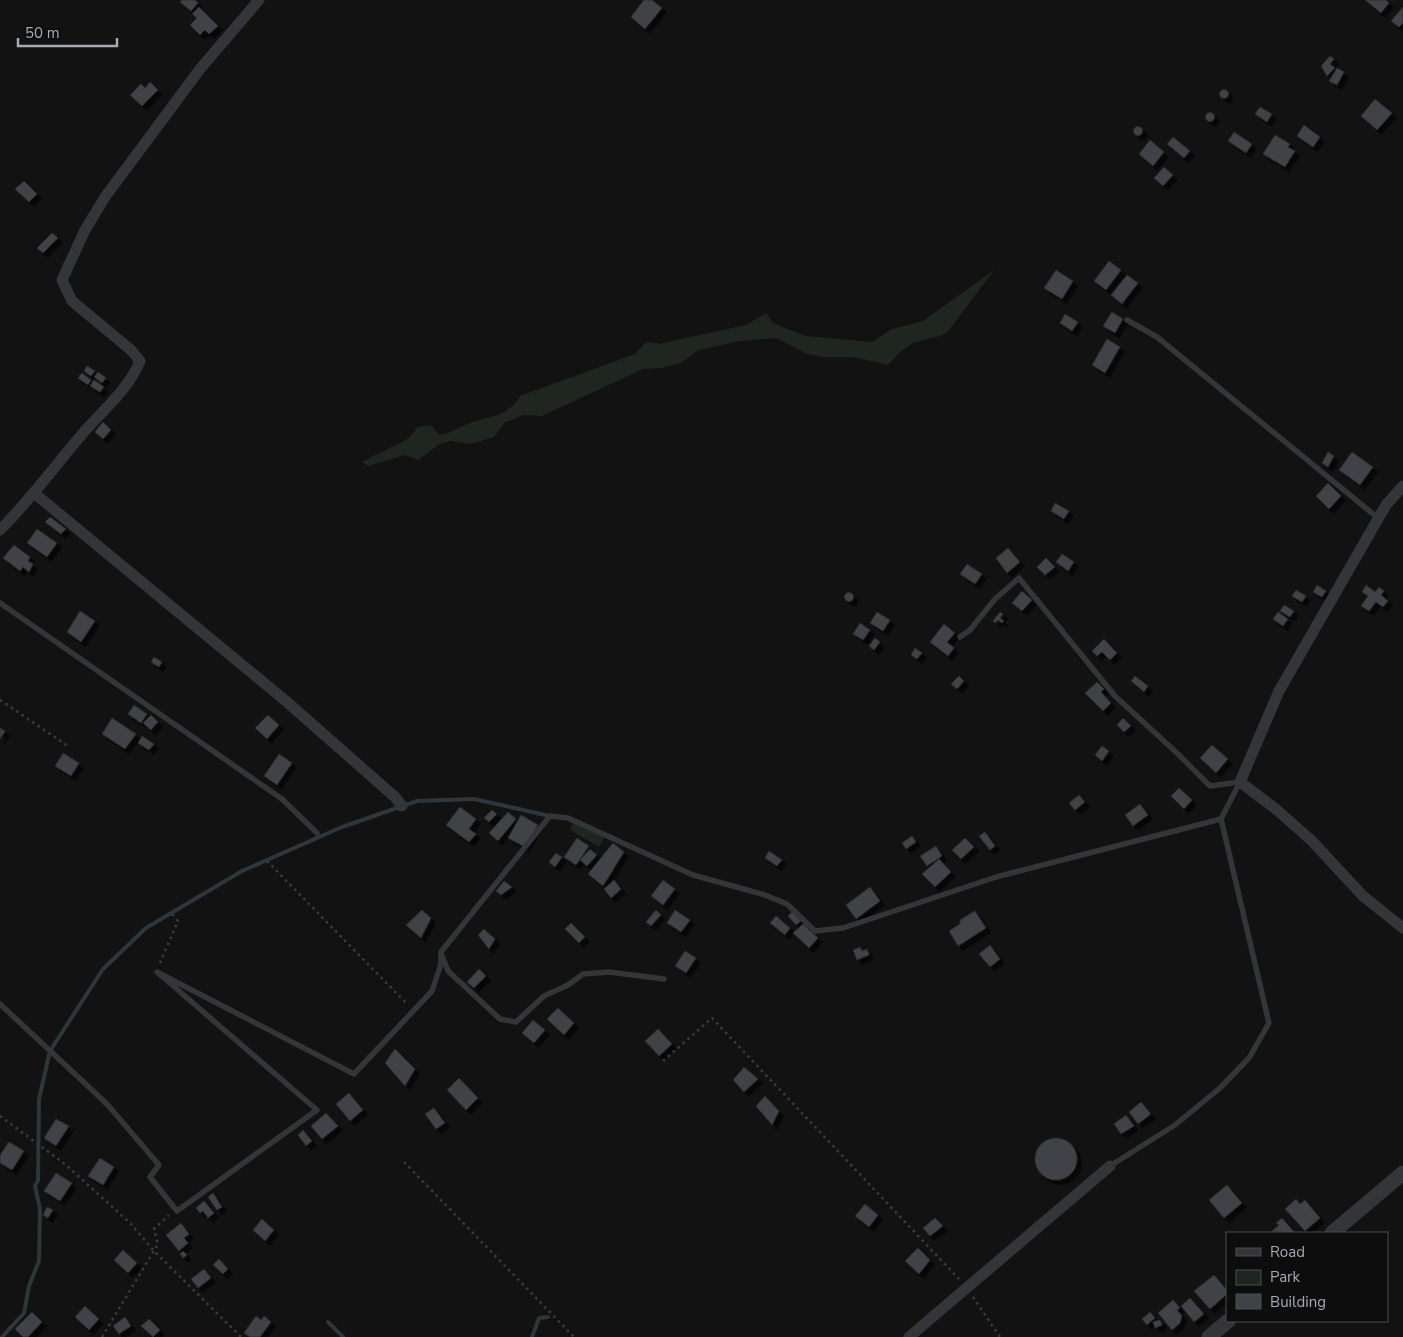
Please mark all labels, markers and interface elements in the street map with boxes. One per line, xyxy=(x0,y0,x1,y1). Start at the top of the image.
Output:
scale bar xyxy=(18,15,116,47)
text: 50 m xyxy=(25,23,60,43)
legend xyxy=(1226,1232,1388,1322)
text: Road xyxy=(1270,1242,1305,1262)
text: Park xyxy=(1270,1267,1300,1287)
text: Building xyxy=(1270,1292,1326,1312)

